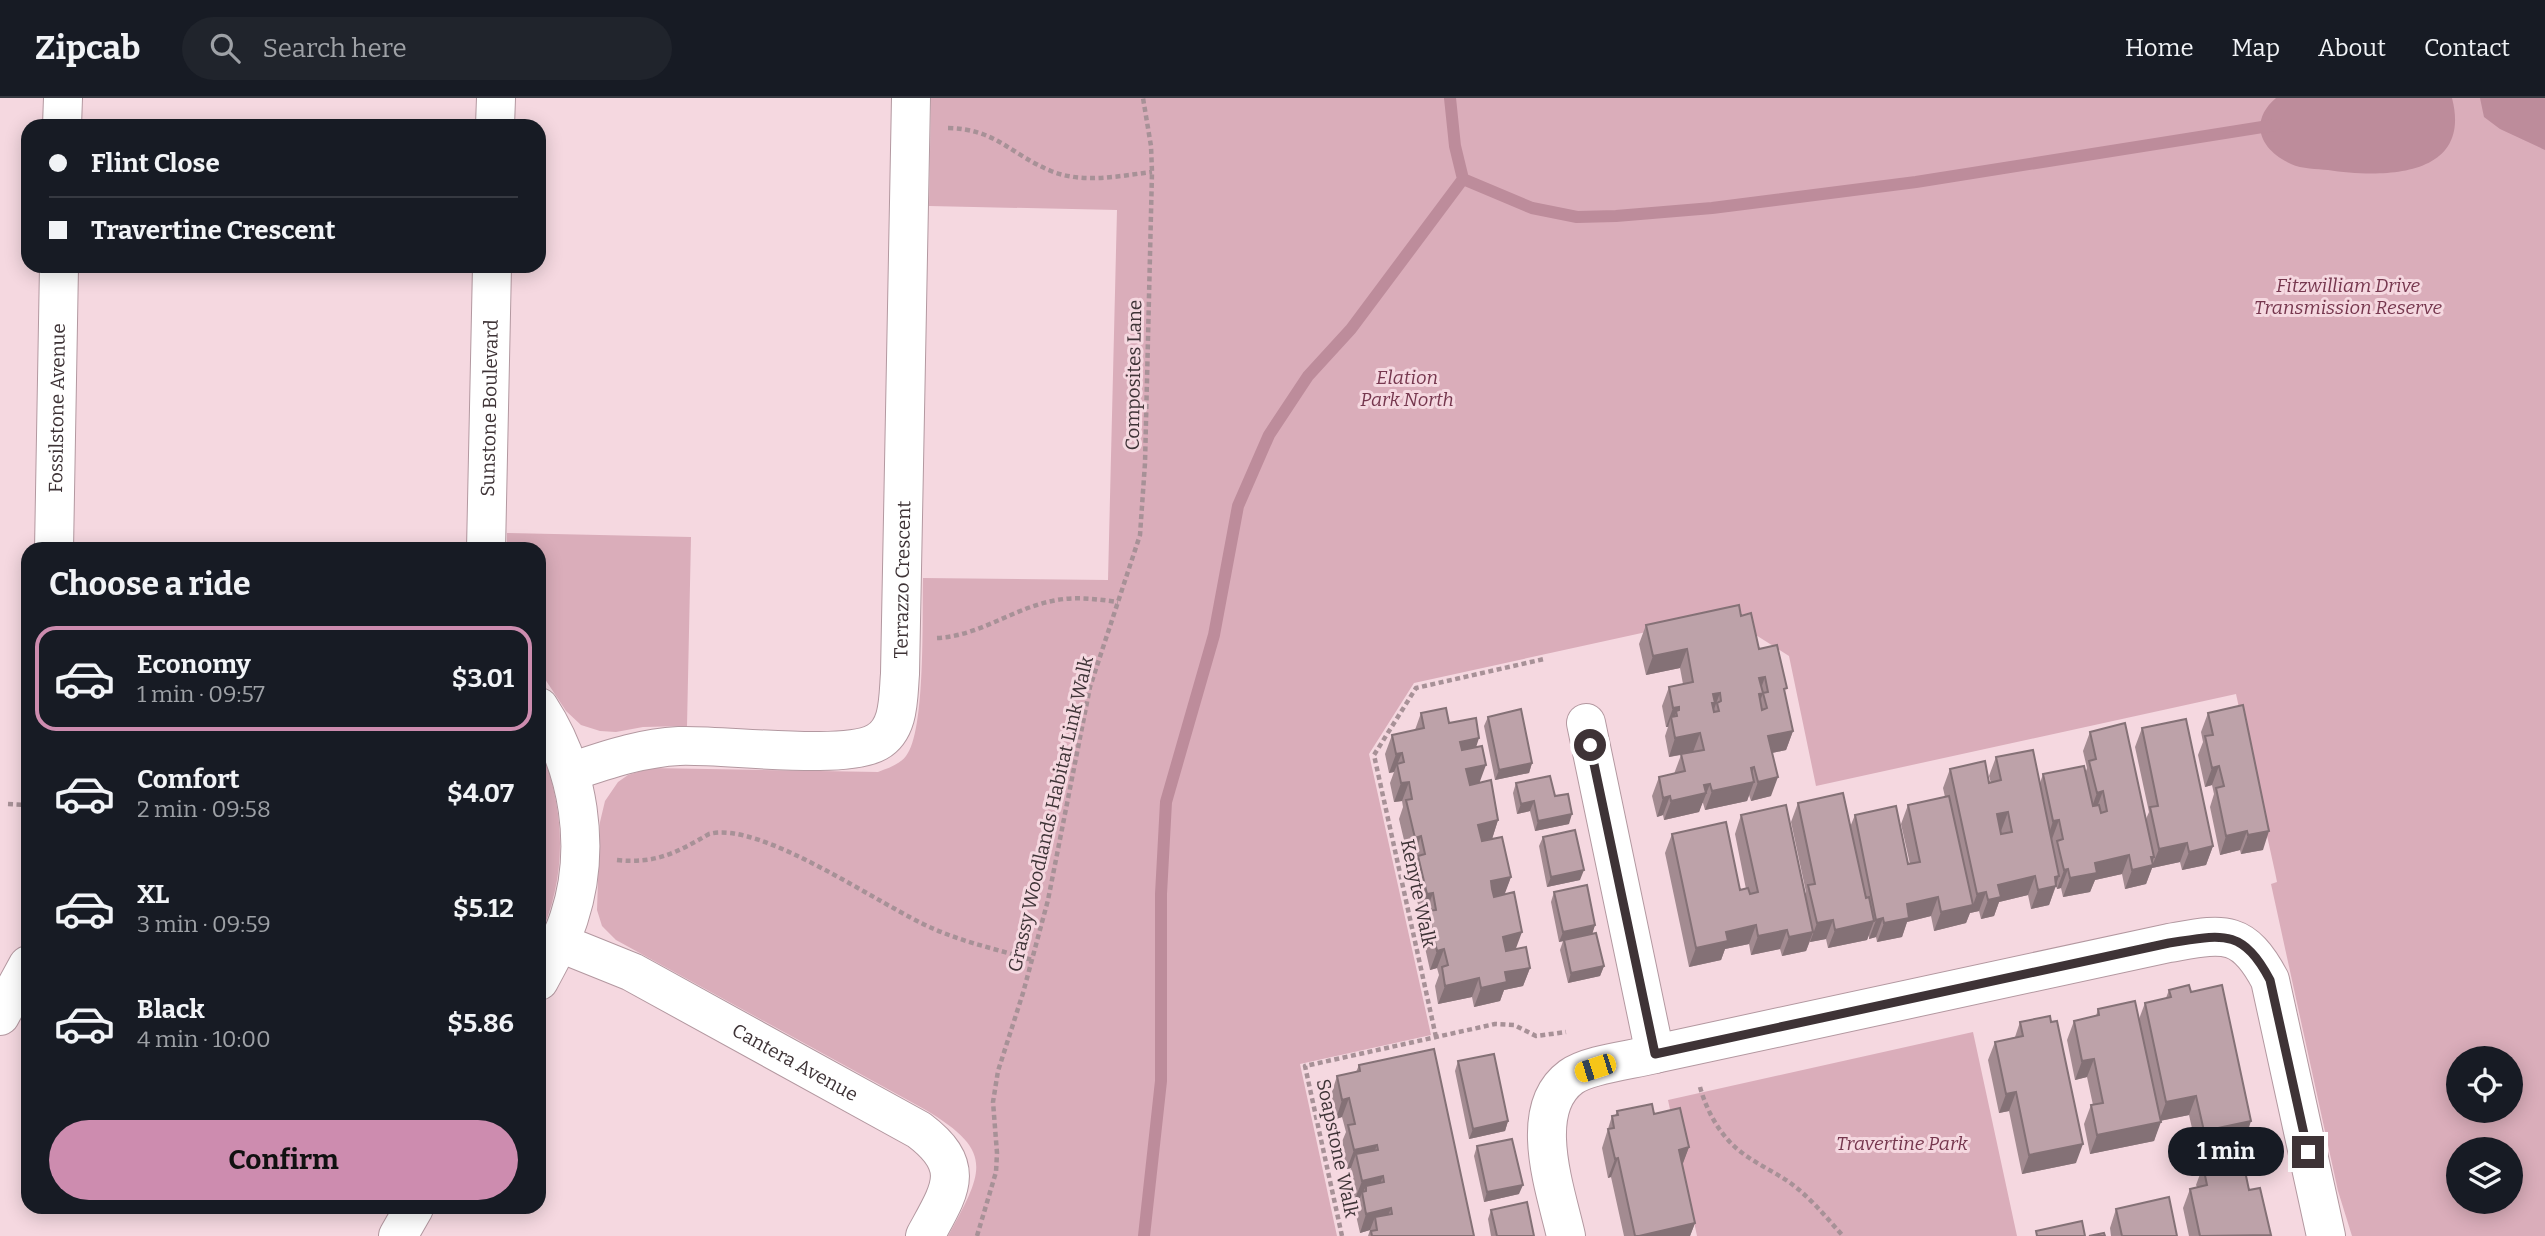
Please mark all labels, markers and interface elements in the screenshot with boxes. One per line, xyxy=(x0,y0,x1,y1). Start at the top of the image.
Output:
search box xyxy=(182,17,672,80)
text: Zipcab xyxy=(35,28,140,68)
icon: search xyxy=(206,29,244,67)
text: Search here xyxy=(262,33,407,64)
text: Home xyxy=(2125,34,2194,62)
text: Map xyxy=(2232,34,2280,62)
text: About xyxy=(2318,34,2386,62)
text: Contact xyxy=(2424,34,2510,62)
text: Flint Close xyxy=(91,148,220,179)
text: Travertine Crescent xyxy=(91,215,336,246)
park label: Fitzwilliam Drive Transmission Reserve xyxy=(2254,274,2442,319)
street label: Composites Lane xyxy=(1121,299,1146,451)
street label: Sunstone Boulevard xyxy=(476,319,503,497)
street label: Fossilstone Avenue xyxy=(44,323,70,493)
park label: Elation Park North xyxy=(1360,366,1454,411)
street label: Terrazzo Crescent xyxy=(889,500,915,659)
text: Choose a ride xyxy=(49,565,250,603)
icon: car xyxy=(53,647,116,710)
text: Economy xyxy=(137,649,251,680)
street label: Grassy Woodlands Habitat Link Walk xyxy=(1003,654,1098,974)
text: $3.01 xyxy=(452,663,514,694)
text: 1 min · 09:57 xyxy=(137,680,265,708)
route start xyxy=(1574,729,1606,761)
icon: car xyxy=(53,762,116,825)
text: Comfort xyxy=(137,764,240,795)
text: $4.07 xyxy=(447,778,514,809)
text: 2 min · 09:58 xyxy=(137,795,271,823)
street label: Kenyte Walk xyxy=(1396,837,1441,950)
icon: car xyxy=(53,877,116,940)
text: XL xyxy=(137,879,169,910)
text: $5.12 xyxy=(453,893,514,924)
text: 3 min · 09:59 xyxy=(137,910,271,938)
icon: car xyxy=(53,992,116,1055)
text: Black xyxy=(137,994,205,1025)
text: $5.86 xyxy=(447,1008,514,1039)
street label: Cantera Avenue xyxy=(728,1018,862,1106)
text: 4 min · 10:00 xyxy=(137,1025,271,1053)
map controls xyxy=(2446,1046,2523,1214)
button: locate xyxy=(2446,1046,2523,1123)
car xyxy=(1572,1052,1619,1084)
street label: Soapstone Walk xyxy=(1312,1077,1363,1220)
button: Confirm xyxy=(49,1120,518,1200)
callout: 1 min xyxy=(2168,1128,2284,1176)
park label: Travertine Park xyxy=(1836,1132,1968,1155)
route end xyxy=(2292,1136,2324,1168)
text: 1 min xyxy=(2197,1137,2255,1165)
button: layers xyxy=(2446,1137,2523,1214)

